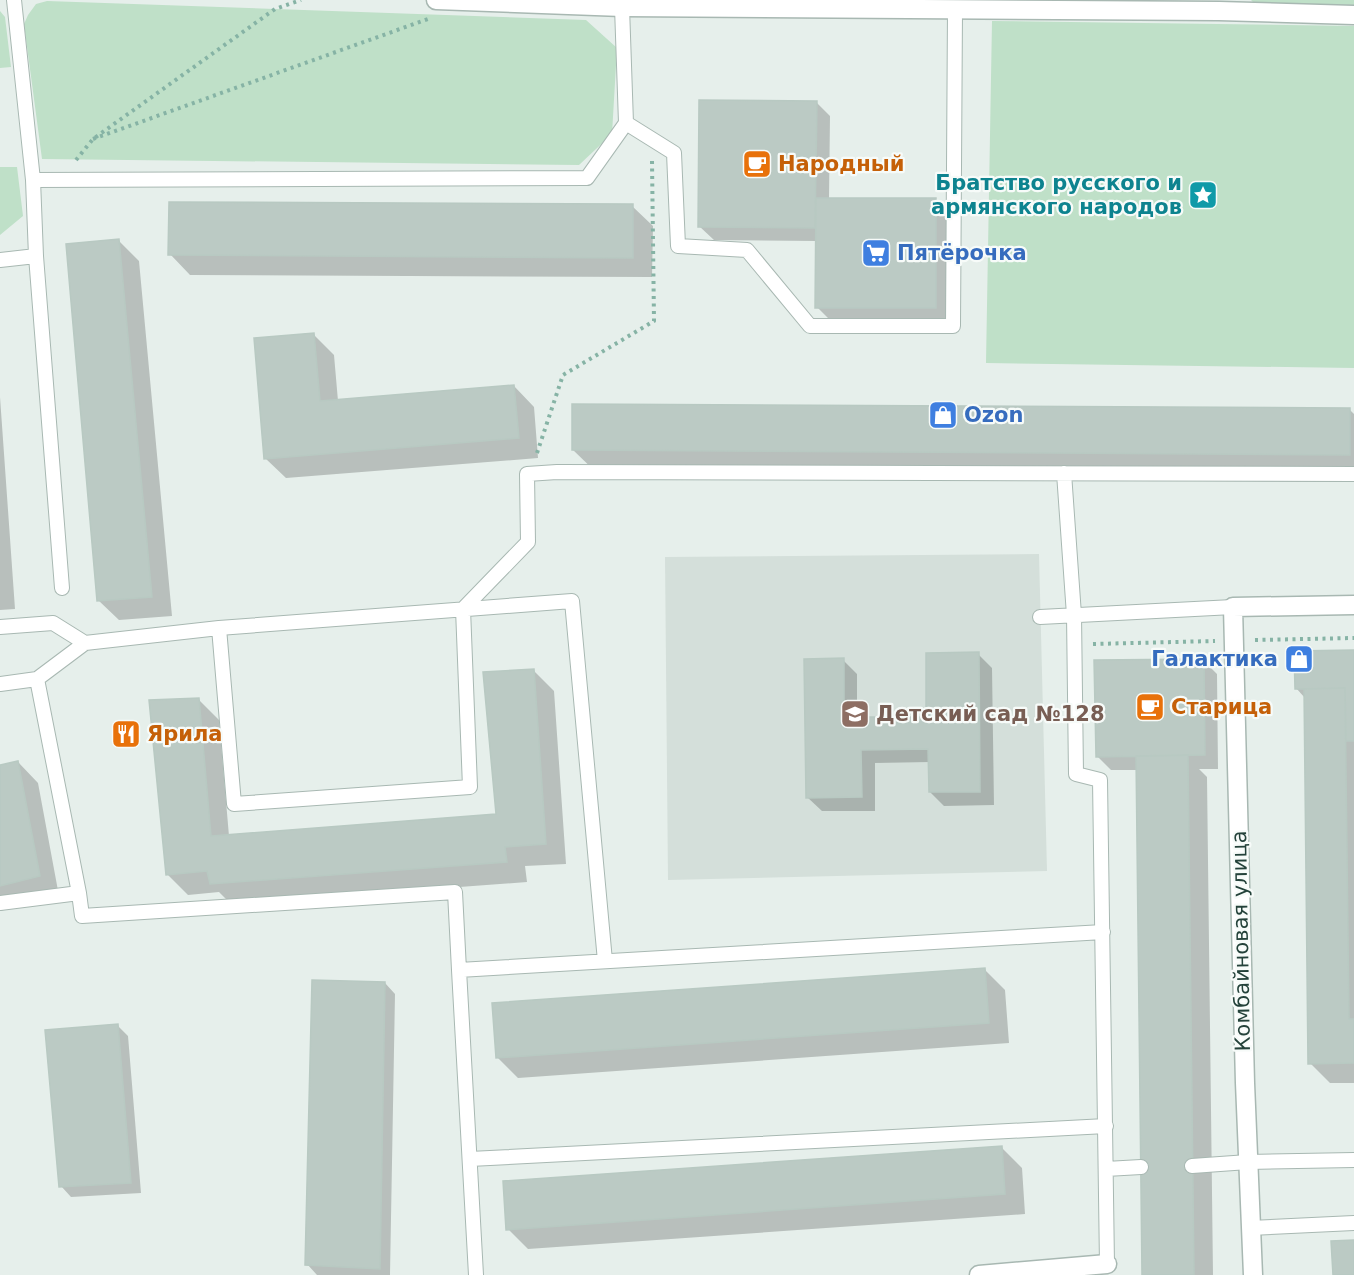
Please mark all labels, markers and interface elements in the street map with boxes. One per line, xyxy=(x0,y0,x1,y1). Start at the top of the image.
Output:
cafe icon: Народный xyxy=(741,148,773,180)
place label: Народный xyxy=(778,152,904,176)
place label: Братство русского и армянского народов xyxy=(931,171,1182,219)
place icon: Братство русского и армянского народов xyxy=(1187,179,1219,211)
supermarket icon: Пятёрочка xyxy=(860,237,892,269)
place label: Пятёрочка xyxy=(897,241,1027,265)
shop icon: Ozon xyxy=(927,399,959,431)
place label: Ozon xyxy=(964,403,1023,427)
shop icon: Галактика xyxy=(1283,643,1315,675)
place label: Галактика xyxy=(1151,647,1278,671)
cafe icon: Старица xyxy=(1134,691,1166,723)
place label: Старица xyxy=(1171,695,1272,719)
school or university icon: Детский сад №128 xyxy=(839,698,871,730)
place label: Детский сад №128 xyxy=(876,702,1105,726)
restaurant icon: Ярила xyxy=(110,718,142,750)
place label: Ярила xyxy=(147,722,222,746)
street label: Комбайновая улица xyxy=(1227,830,1255,1052)

